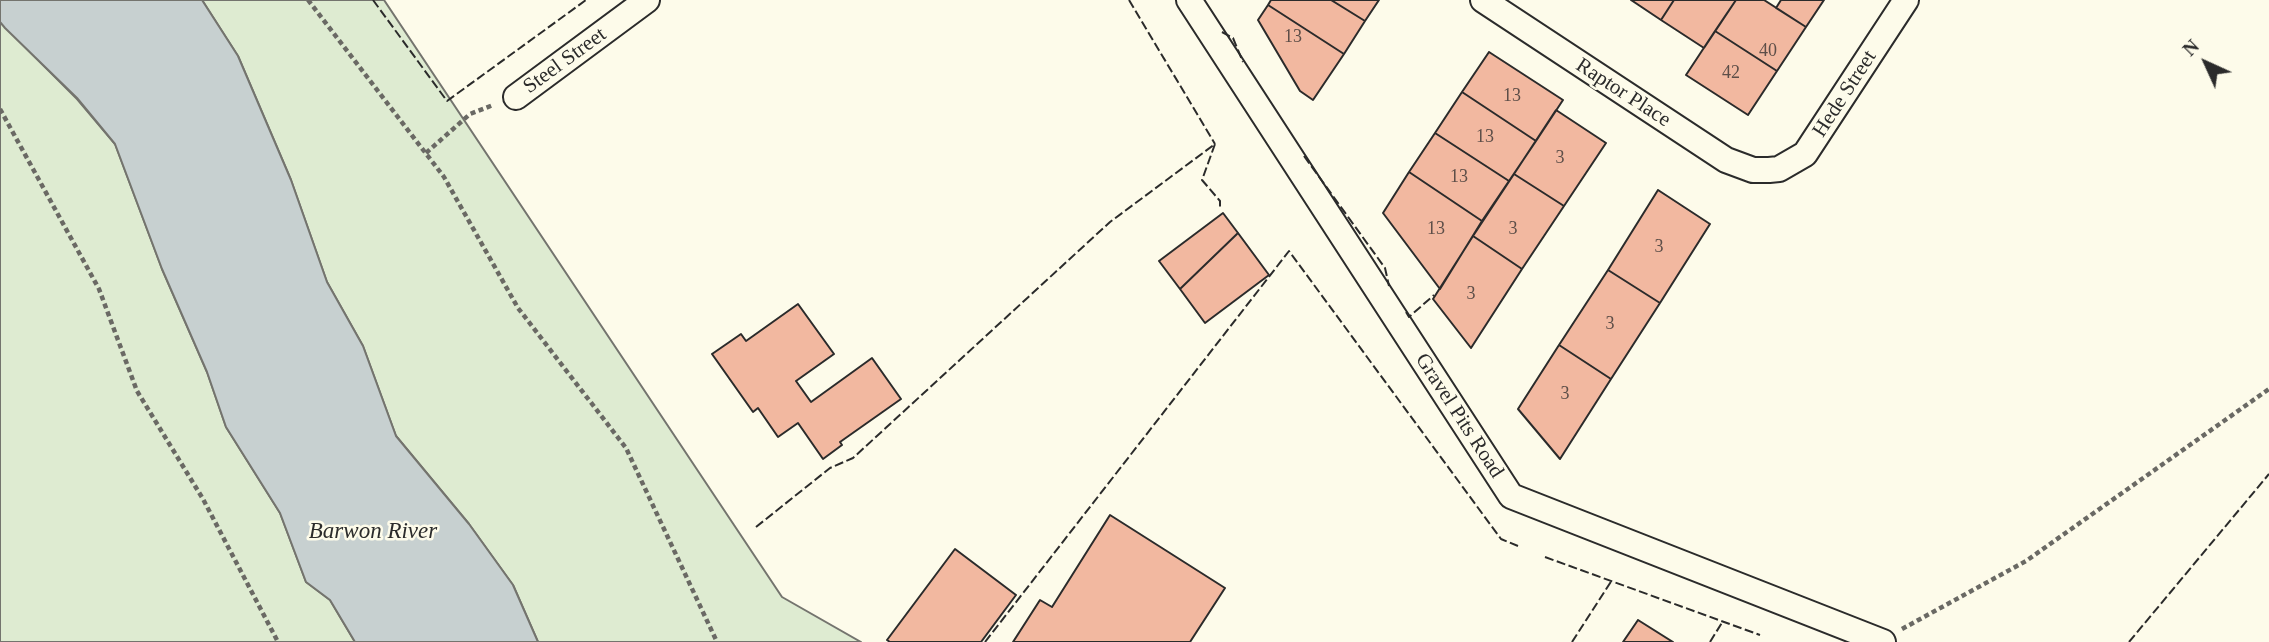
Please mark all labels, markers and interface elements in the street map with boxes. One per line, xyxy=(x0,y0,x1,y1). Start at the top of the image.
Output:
street label: Steel Street xyxy=(519,23,611,99)
house number: 13 xyxy=(1284,26,1302,48)
north arrow xyxy=(2171,28,2241,98)
text: N xyxy=(2179,36,2203,60)
house number: 40 xyxy=(1759,40,1777,62)
street label: Hede Street xyxy=(1808,46,1882,142)
street label: Raptor Place xyxy=(1571,53,1675,133)
house number: 42 xyxy=(1722,62,1740,84)
house number: 13 xyxy=(1503,85,1521,107)
house number: 13 xyxy=(1476,126,1494,148)
house number: 3 xyxy=(1556,147,1564,169)
house number: 13 xyxy=(1450,166,1468,188)
house number: 13 xyxy=(1427,218,1445,240)
house number: 3 xyxy=(1508,218,1518,240)
house number: 3 xyxy=(1654,236,1664,258)
house number: 3 xyxy=(1466,283,1476,305)
house number: 3 xyxy=(1606,313,1614,335)
street label: Gravel Pits Road xyxy=(1409,349,1509,483)
house number: 3 xyxy=(1560,383,1570,405)
water label: Barwon River xyxy=(309,518,437,546)

